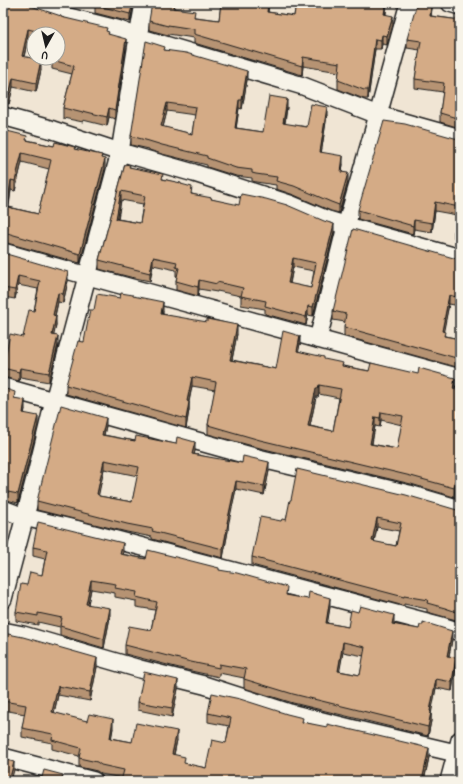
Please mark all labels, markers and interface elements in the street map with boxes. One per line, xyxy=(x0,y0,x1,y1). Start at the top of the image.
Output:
north arrow xyxy=(26,26,66,66)
text: U xyxy=(41,49,49,63)

